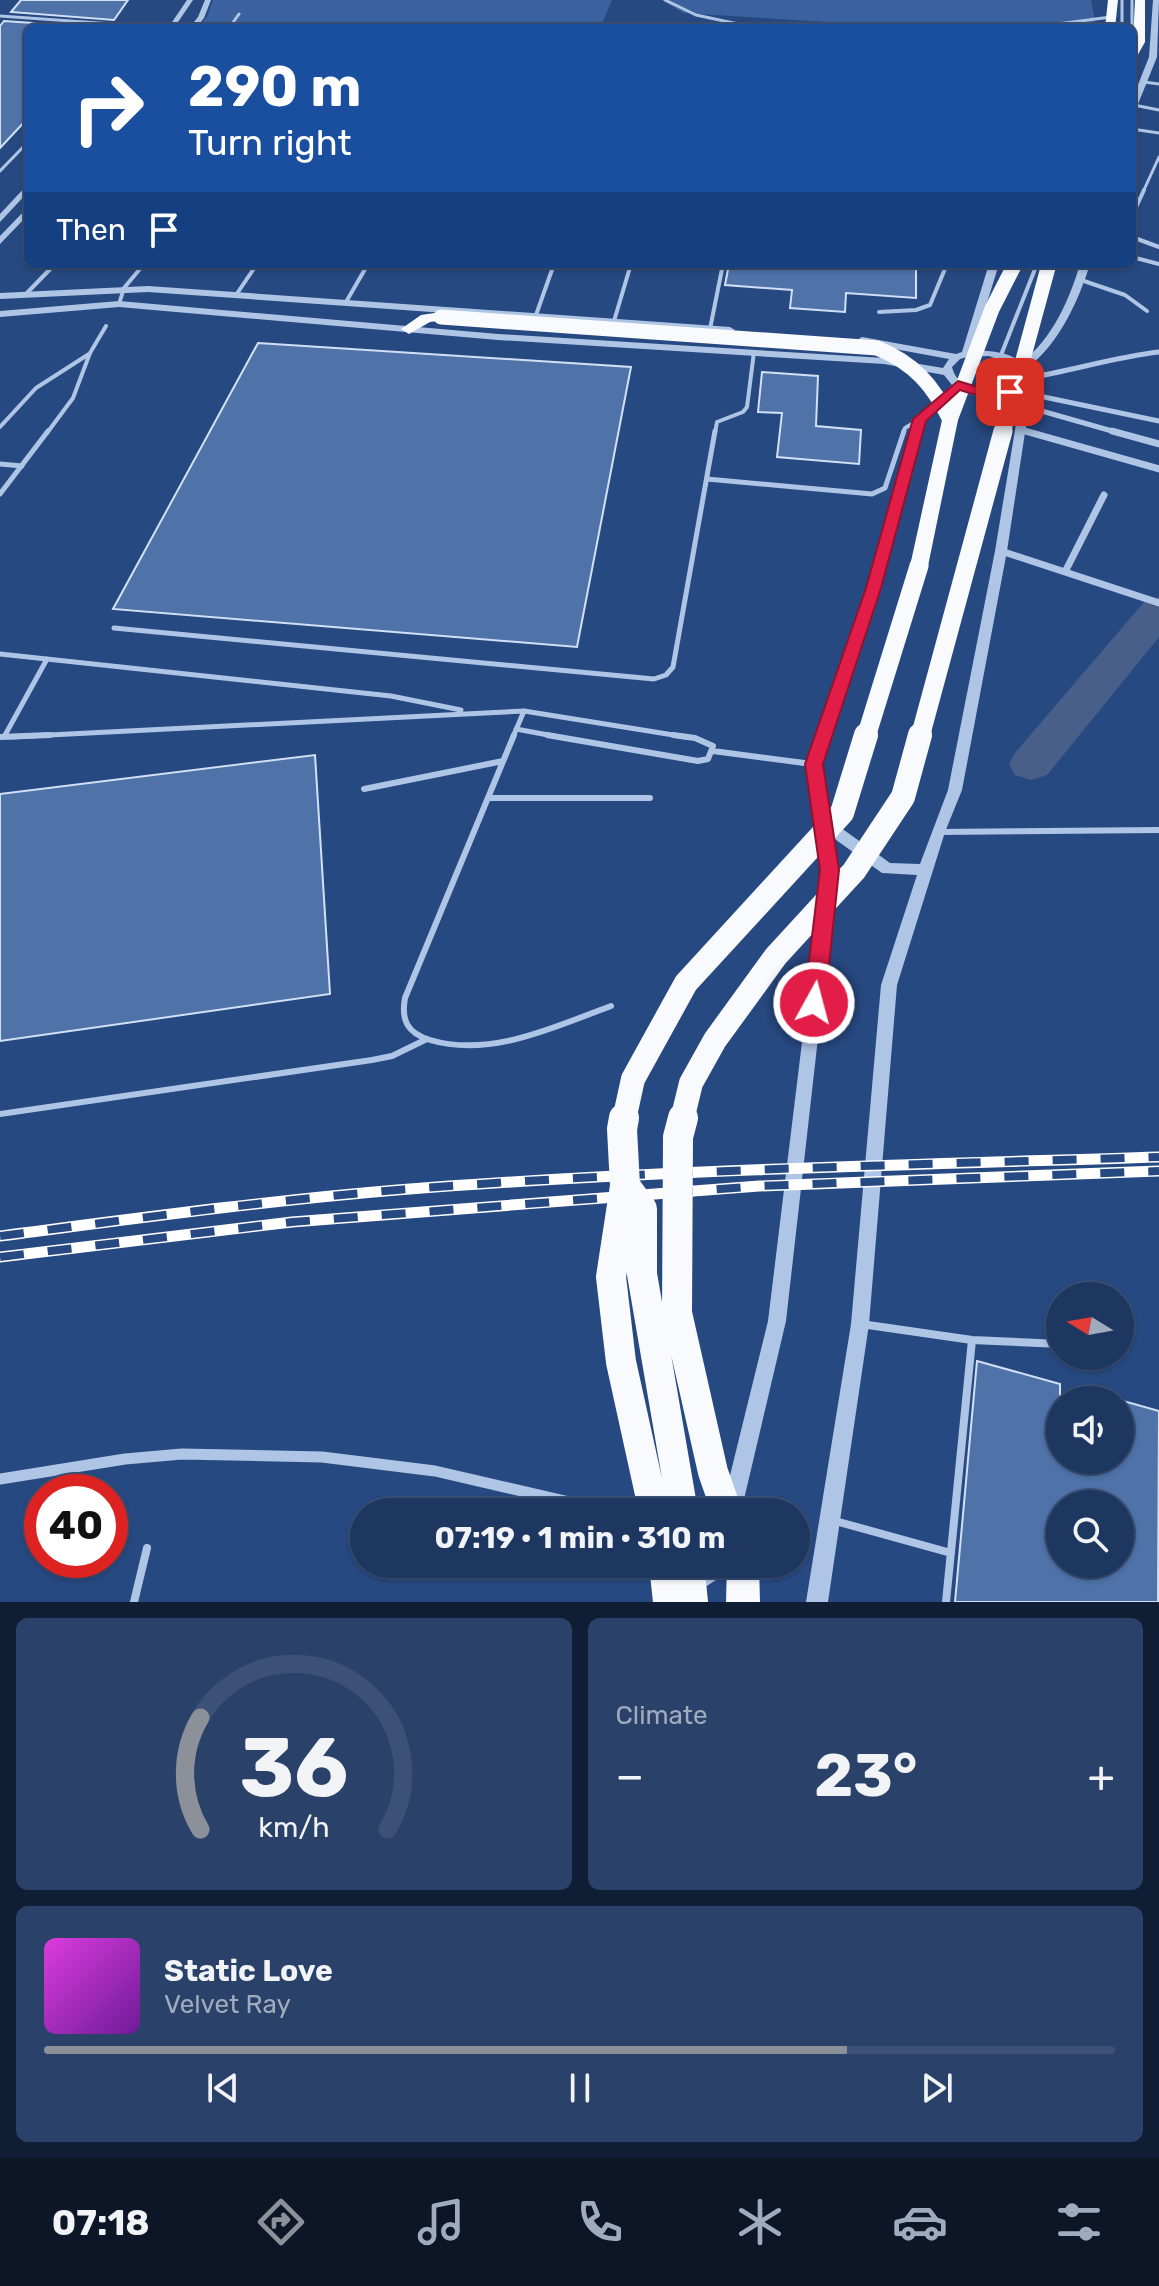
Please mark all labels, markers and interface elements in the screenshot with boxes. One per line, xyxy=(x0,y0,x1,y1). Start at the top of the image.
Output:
text: 290 m xyxy=(188,54,362,120)
icon: right xyxy=(56,56,160,160)
text: Turn right xyxy=(188,121,352,164)
icon: arrive xyxy=(142,208,186,252)
text: Then xyxy=(56,212,126,248)
pin xyxy=(976,358,1044,426)
icon: arrive xyxy=(988,370,1032,414)
position arrow xyxy=(772,961,856,1045)
north arrow xyxy=(1046,1282,1134,1370)
map controls xyxy=(1046,1282,1134,1578)
button: sound xyxy=(1046,1386,1134,1474)
speed limit sign: 40 xyxy=(24,1474,128,1578)
button: search xyxy=(1046,1490,1134,1578)
text: 07:19 · 1 min · 310 m xyxy=(434,1520,726,1556)
text: Climate xyxy=(616,1700,708,1731)
text: 36 xyxy=(239,1718,348,1817)
text: 23° xyxy=(814,1740,917,1811)
text: − xyxy=(616,1750,644,1802)
text: + xyxy=(1088,1750,1115,1802)
text: km/h xyxy=(258,1810,329,1844)
text: Static Love xyxy=(164,1953,333,1989)
text: Velvet Ray xyxy=(164,1989,291,2020)
icon: previous xyxy=(201,2066,245,2110)
icon: pause xyxy=(558,2066,602,2110)
icon: next xyxy=(915,2066,959,2110)
icon: directions xyxy=(253,2194,309,2250)
icon: music xyxy=(413,2194,469,2250)
icon: phone xyxy=(572,2194,628,2250)
icon: climate xyxy=(732,2194,788,2250)
icon: car xyxy=(892,2194,948,2250)
icon: filters xyxy=(1051,2194,1107,2250)
text: 07:18 xyxy=(52,2201,150,2244)

